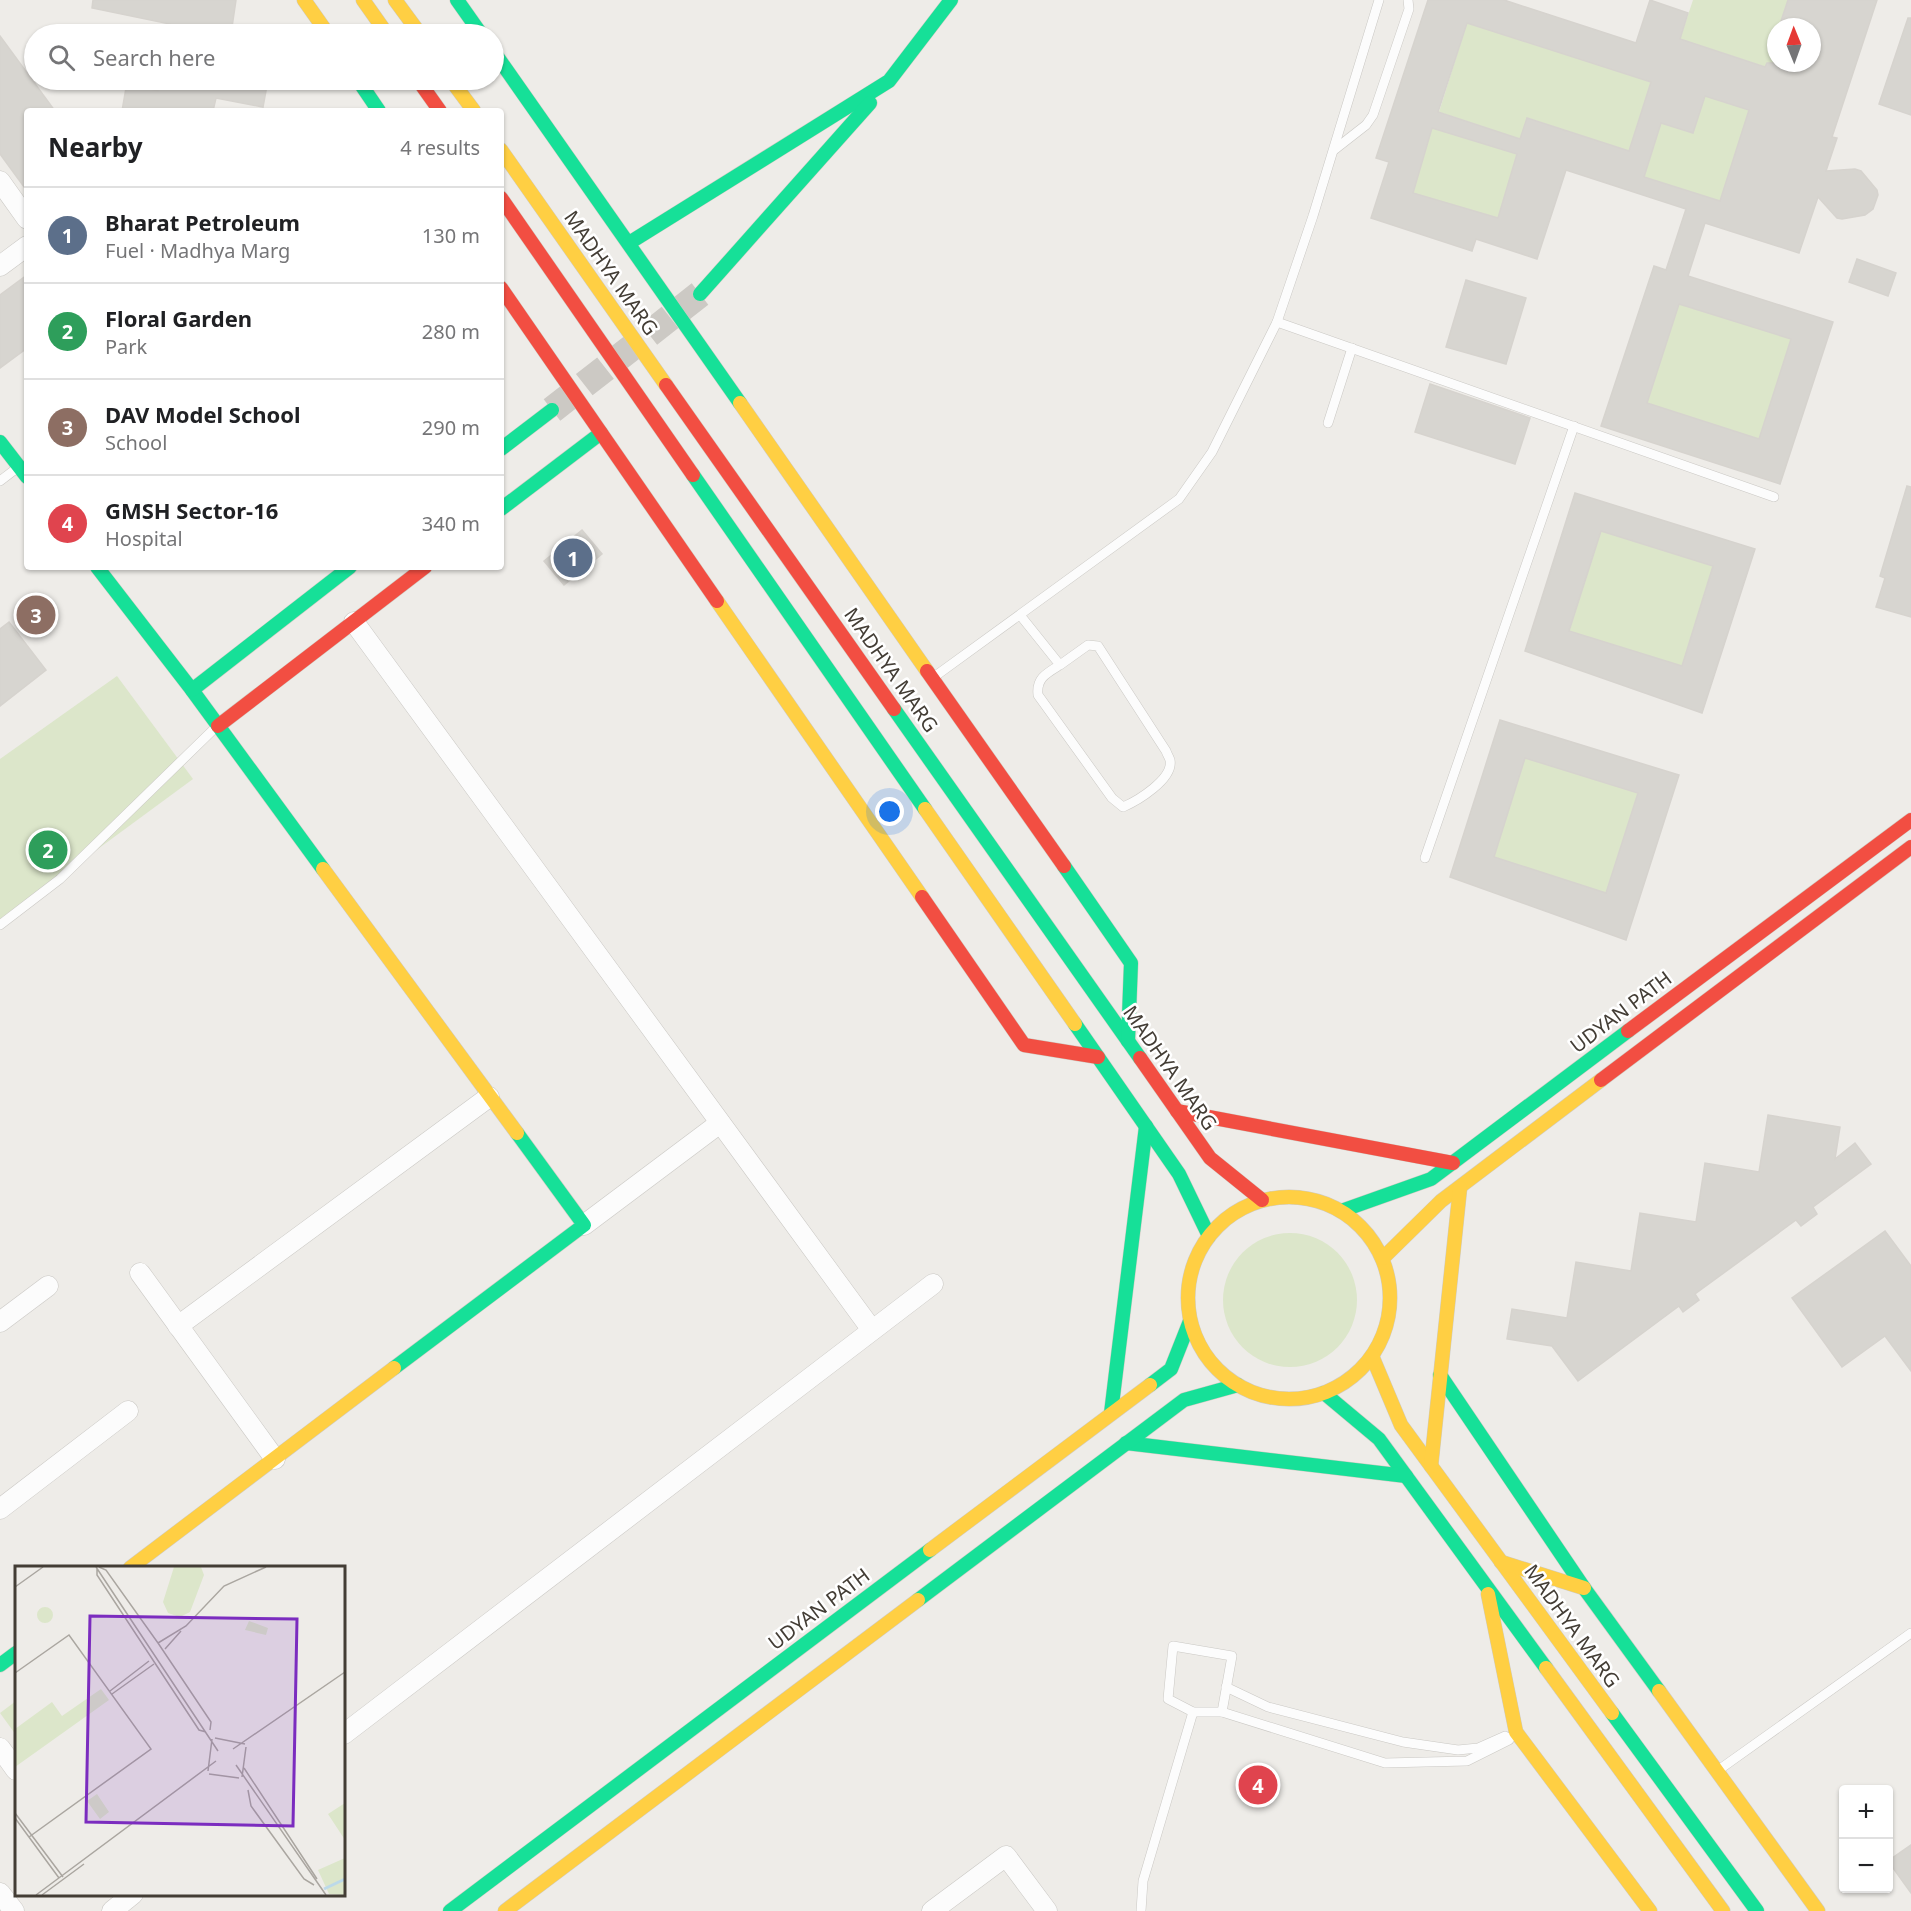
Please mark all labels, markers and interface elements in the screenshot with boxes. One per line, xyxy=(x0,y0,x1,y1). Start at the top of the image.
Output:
north arrow xyxy=(1767,18,1821,72)
search box xyxy=(24,24,504,90)
icon: search xyxy=(45,41,78,74)
text: Search here xyxy=(93,42,215,72)
text: Nearby xyxy=(48,129,143,165)
text: 4 results xyxy=(400,134,480,161)
street label: MADHYA MARG xyxy=(558,205,664,340)
text: Bharat Petroleum xyxy=(105,207,300,237)
text: 1 xyxy=(62,222,73,249)
text: 130 m xyxy=(422,222,480,249)
text: Fuel · Madhya Marg xyxy=(105,237,290,264)
text: Floral Garden xyxy=(105,303,252,333)
text: 2 xyxy=(62,318,73,345)
text: 280 m xyxy=(422,318,480,345)
text: Park xyxy=(105,333,147,360)
text: DAV Model School xyxy=(105,399,301,429)
text: 3 xyxy=(62,414,73,441)
text: 290 m xyxy=(422,414,480,441)
text: School xyxy=(105,429,167,456)
text: GMSH Sector-16 xyxy=(105,495,278,525)
text: 4 xyxy=(62,510,73,537)
text: 340 m xyxy=(422,510,480,537)
text: Hospital xyxy=(105,525,183,552)
pin: 1 xyxy=(554,536,592,580)
pin: 3 xyxy=(16,592,56,638)
street label: MADHYA MARG xyxy=(838,602,944,737)
your location xyxy=(875,797,904,826)
pin: 2 xyxy=(28,828,68,872)
street label: UDYAN PATH xyxy=(1564,964,1677,1059)
street label: MADHYA MARG xyxy=(1117,1000,1223,1135)
street label: MADHYA MARG xyxy=(1518,1559,1626,1693)
street label: UDYAN PATH xyxy=(762,1561,875,1656)
inset map xyxy=(15,1566,345,1896)
pin: 4 xyxy=(1238,1762,1278,1808)
map controls xyxy=(1839,1785,1893,1893)
button: + xyxy=(1839,1785,1893,1839)
button: − xyxy=(1839,1839,1893,1893)

